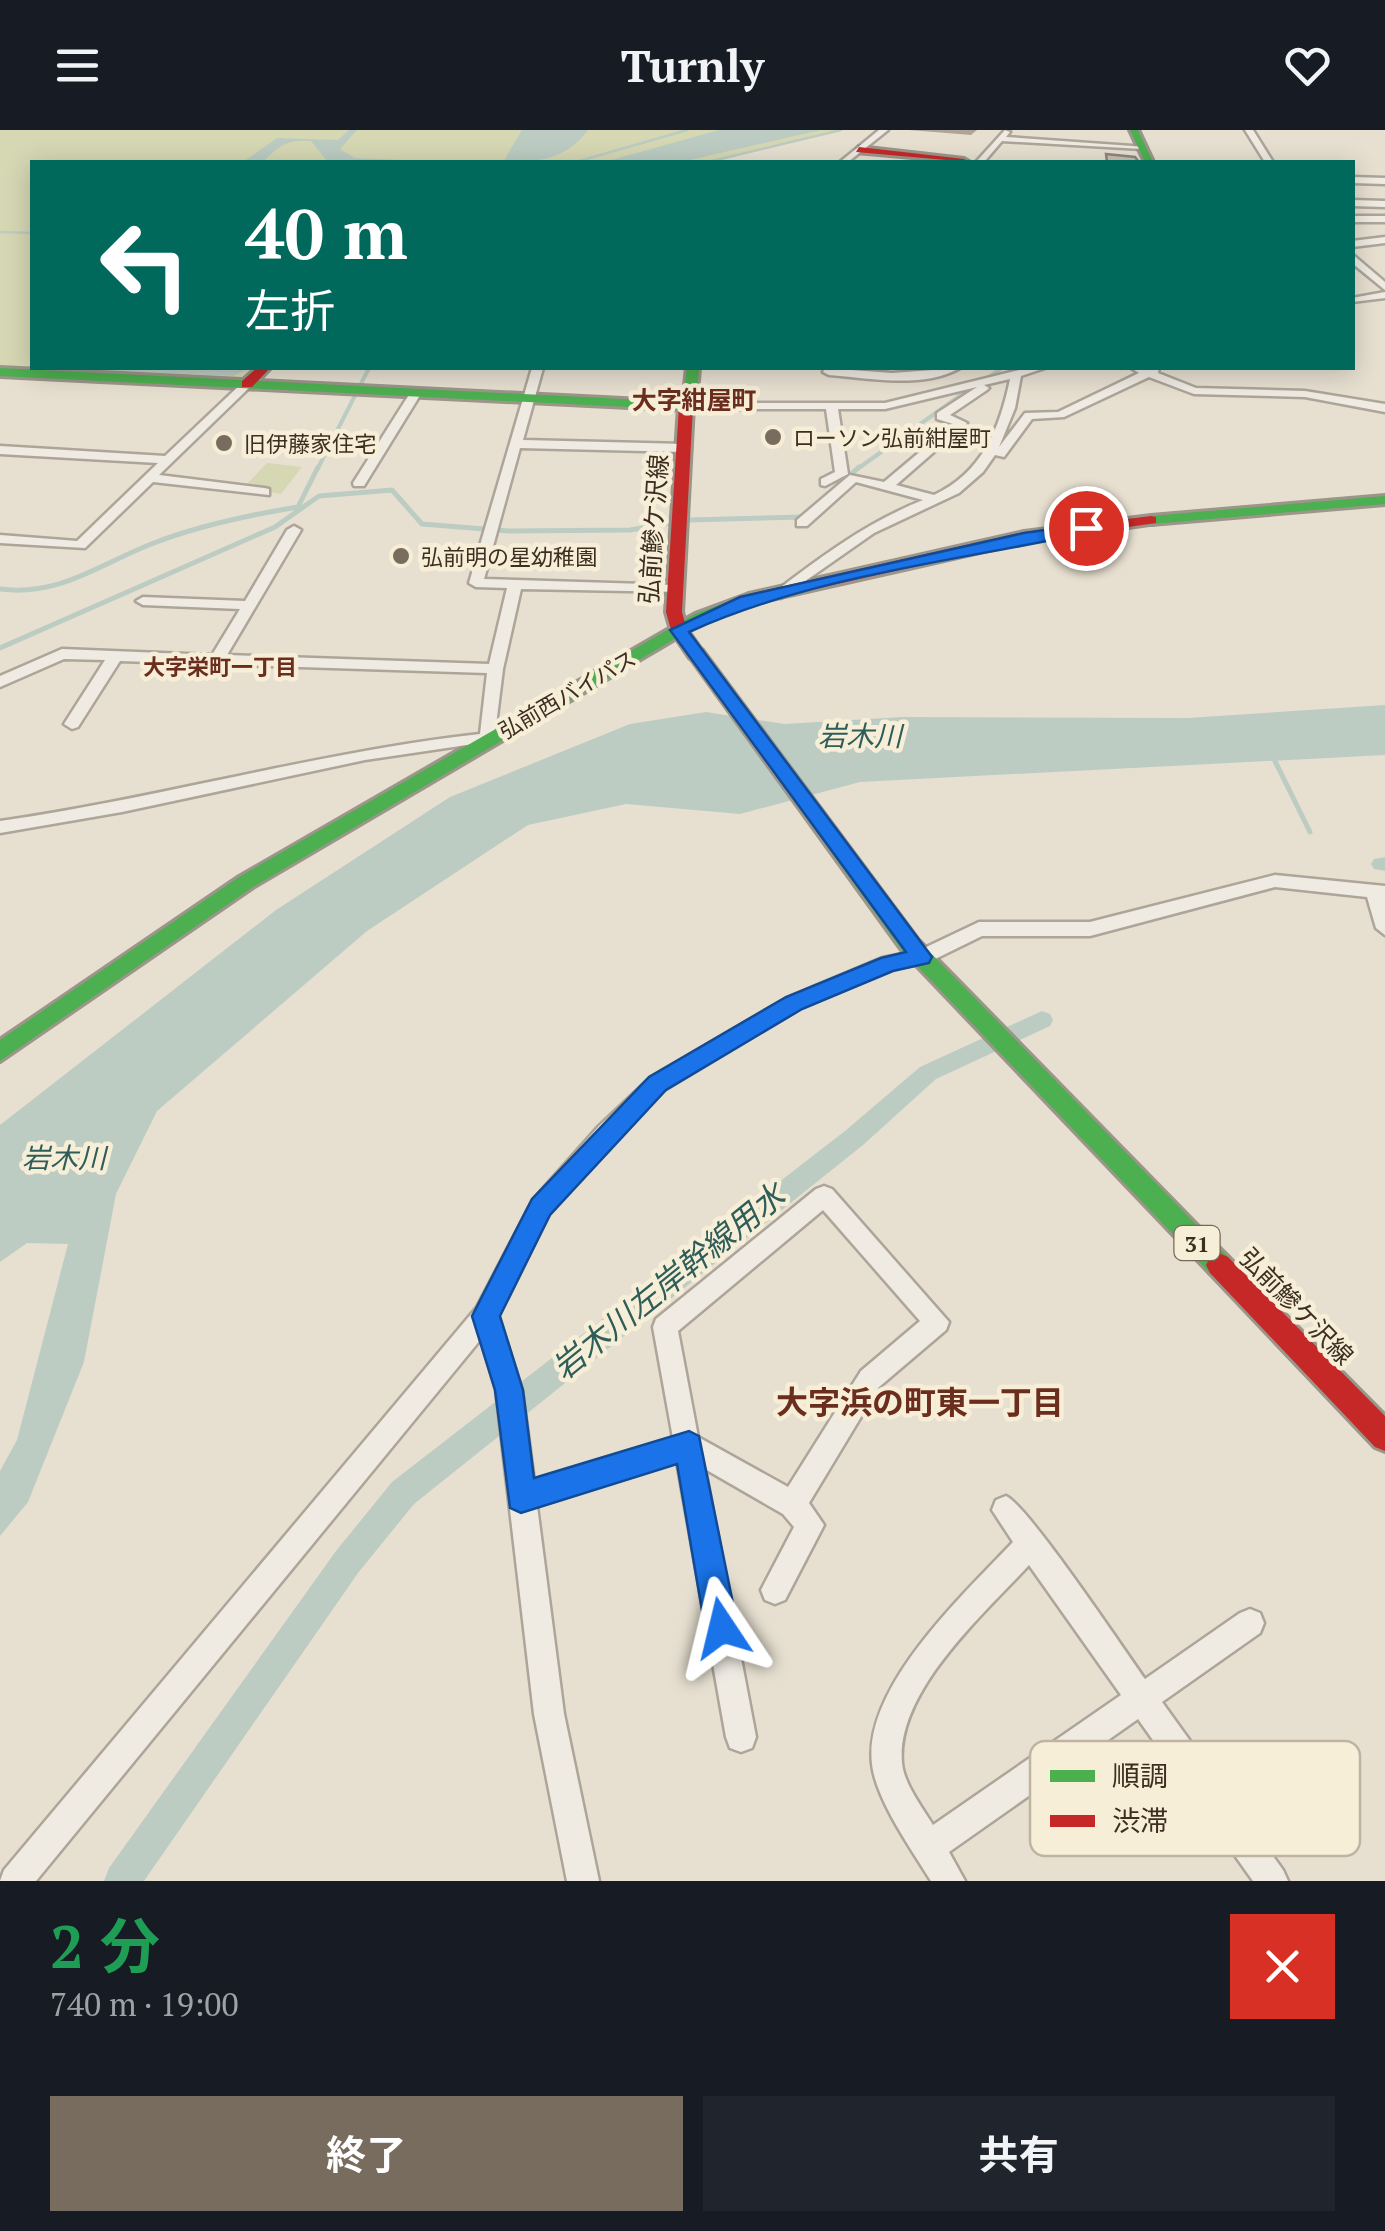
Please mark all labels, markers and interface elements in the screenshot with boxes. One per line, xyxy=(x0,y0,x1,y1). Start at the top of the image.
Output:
text: Turnly xyxy=(621,35,764,95)
icon: menu xyxy=(50,38,105,93)
icon: heart xyxy=(1280,38,1335,93)
text: 40 m xyxy=(245,186,408,279)
icon: left xyxy=(80,200,210,330)
text: 左折 xyxy=(245,280,335,340)
district label: 大字紺屋町 xyxy=(631,383,757,416)
place label: ローソン弘前紺屋町 xyxy=(793,423,991,452)
marker: ローソン弘前紺屋町 xyxy=(762,426,784,448)
place label: 旧伊藤家住宅 xyxy=(244,429,376,458)
marker: 旧伊藤家住宅 xyxy=(213,432,235,454)
street label: 弘前鰺ケ沢線 xyxy=(631,453,675,605)
pin xyxy=(1044,486,1129,571)
icon: arrive xyxy=(1059,501,1114,556)
place label: 弘前明の星幼稚園 xyxy=(421,542,597,571)
marker: 弘前明の星幼稚園 xyxy=(390,545,412,567)
street label: 弘前西バイパス xyxy=(493,643,641,745)
district label: 大字栄町一丁目 xyxy=(143,652,297,681)
water label: 岩木川 xyxy=(818,717,905,754)
water label: 岩木川 xyxy=(22,1139,109,1176)
water label: 岩木川左岸幹線用水 xyxy=(543,1172,795,1388)
road number: 31 xyxy=(1174,1226,1220,1260)
street label: 弘前鰺ケ沢線 xyxy=(1233,1241,1361,1371)
district label: 大字浜の町東一丁目 xyxy=(776,1381,1064,1423)
position arrow xyxy=(670,1576,774,1680)
legend xyxy=(1030,1741,1360,1856)
text: 順調 xyxy=(1112,1757,1168,1794)
text: 渋滞 xyxy=(1112,1802,1168,1839)
text: 2 分 xyxy=(50,1906,160,1985)
button: close xyxy=(1230,1914,1335,2019)
text: 740 m · 19:00 xyxy=(50,1983,238,2025)
button: 終了 xyxy=(50,2096,683,2211)
button: 共有 xyxy=(703,2096,1335,2211)

